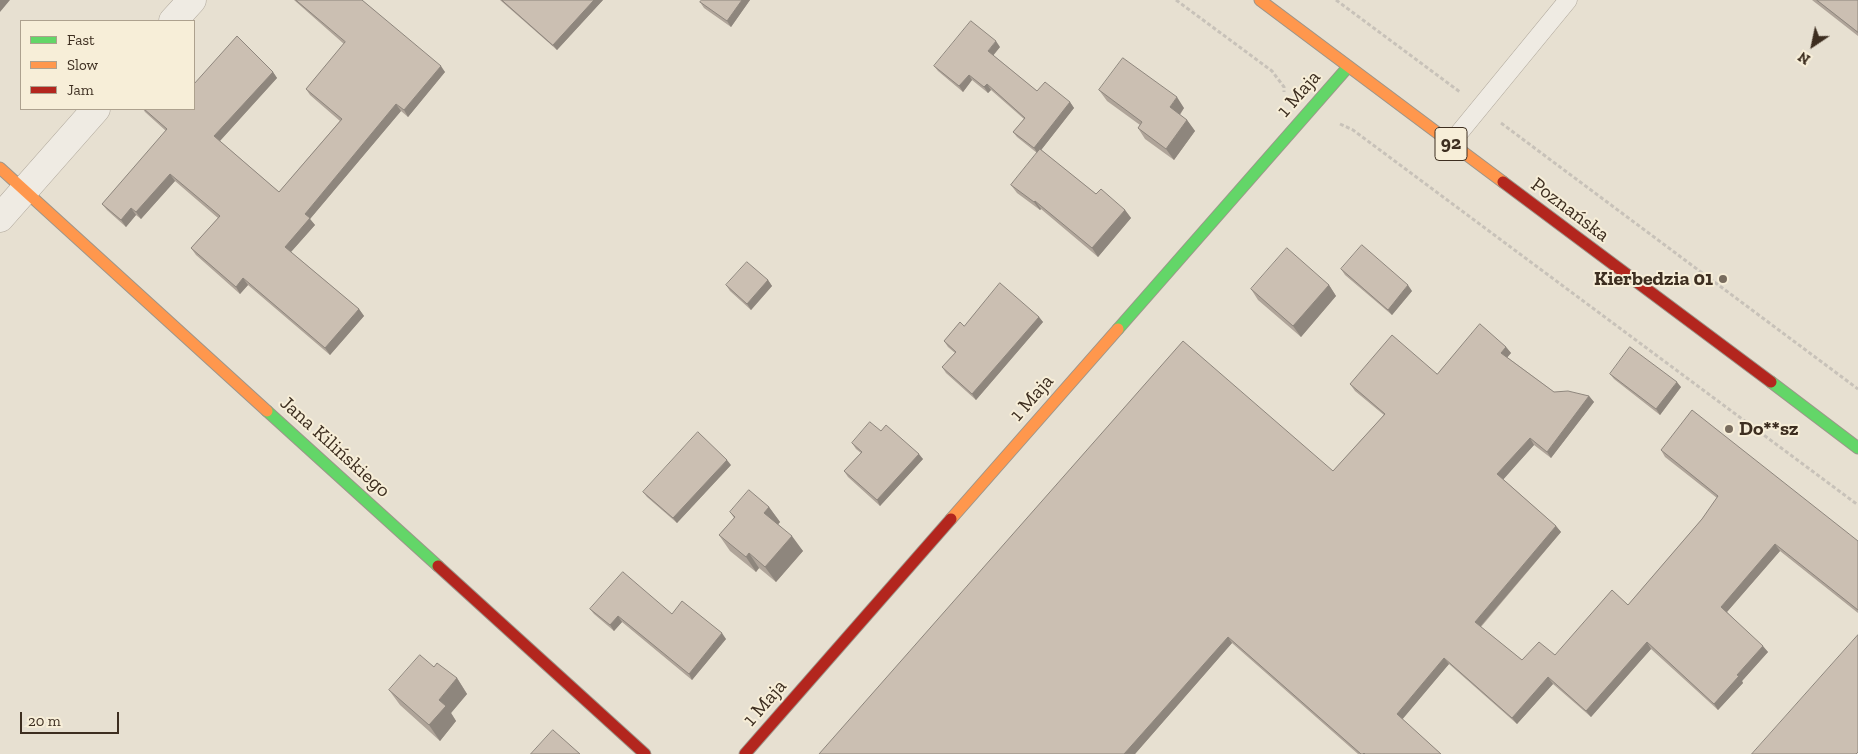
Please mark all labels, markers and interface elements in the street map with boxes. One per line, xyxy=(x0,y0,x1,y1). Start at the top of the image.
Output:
legend xyxy=(20,20,195,110)
north arrow xyxy=(1788,20,1838,70)
text: Fast xyxy=(67,31,95,49)
text: N xyxy=(1795,48,1814,68)
text: Slow xyxy=(67,56,98,74)
street label: 1 Maja xyxy=(1272,66,1326,122)
text: Jam xyxy=(67,81,94,99)
road number: 92 xyxy=(1435,128,1467,160)
street label: Poznańska xyxy=(1526,173,1614,247)
place label: Kierbedzia 01 xyxy=(1594,267,1713,291)
marker: Kierbedzia 01 xyxy=(1717,273,1729,285)
street label: 1 Maja xyxy=(1005,370,1059,426)
street label: Jana Kilińskiego xyxy=(275,391,395,503)
place label: Do**sz xyxy=(1739,417,1799,441)
marker: Do**sz xyxy=(1723,423,1735,435)
street label: 1 Maja xyxy=(738,675,792,731)
scale bar xyxy=(22,702,121,734)
text: 20 m xyxy=(28,712,61,730)

